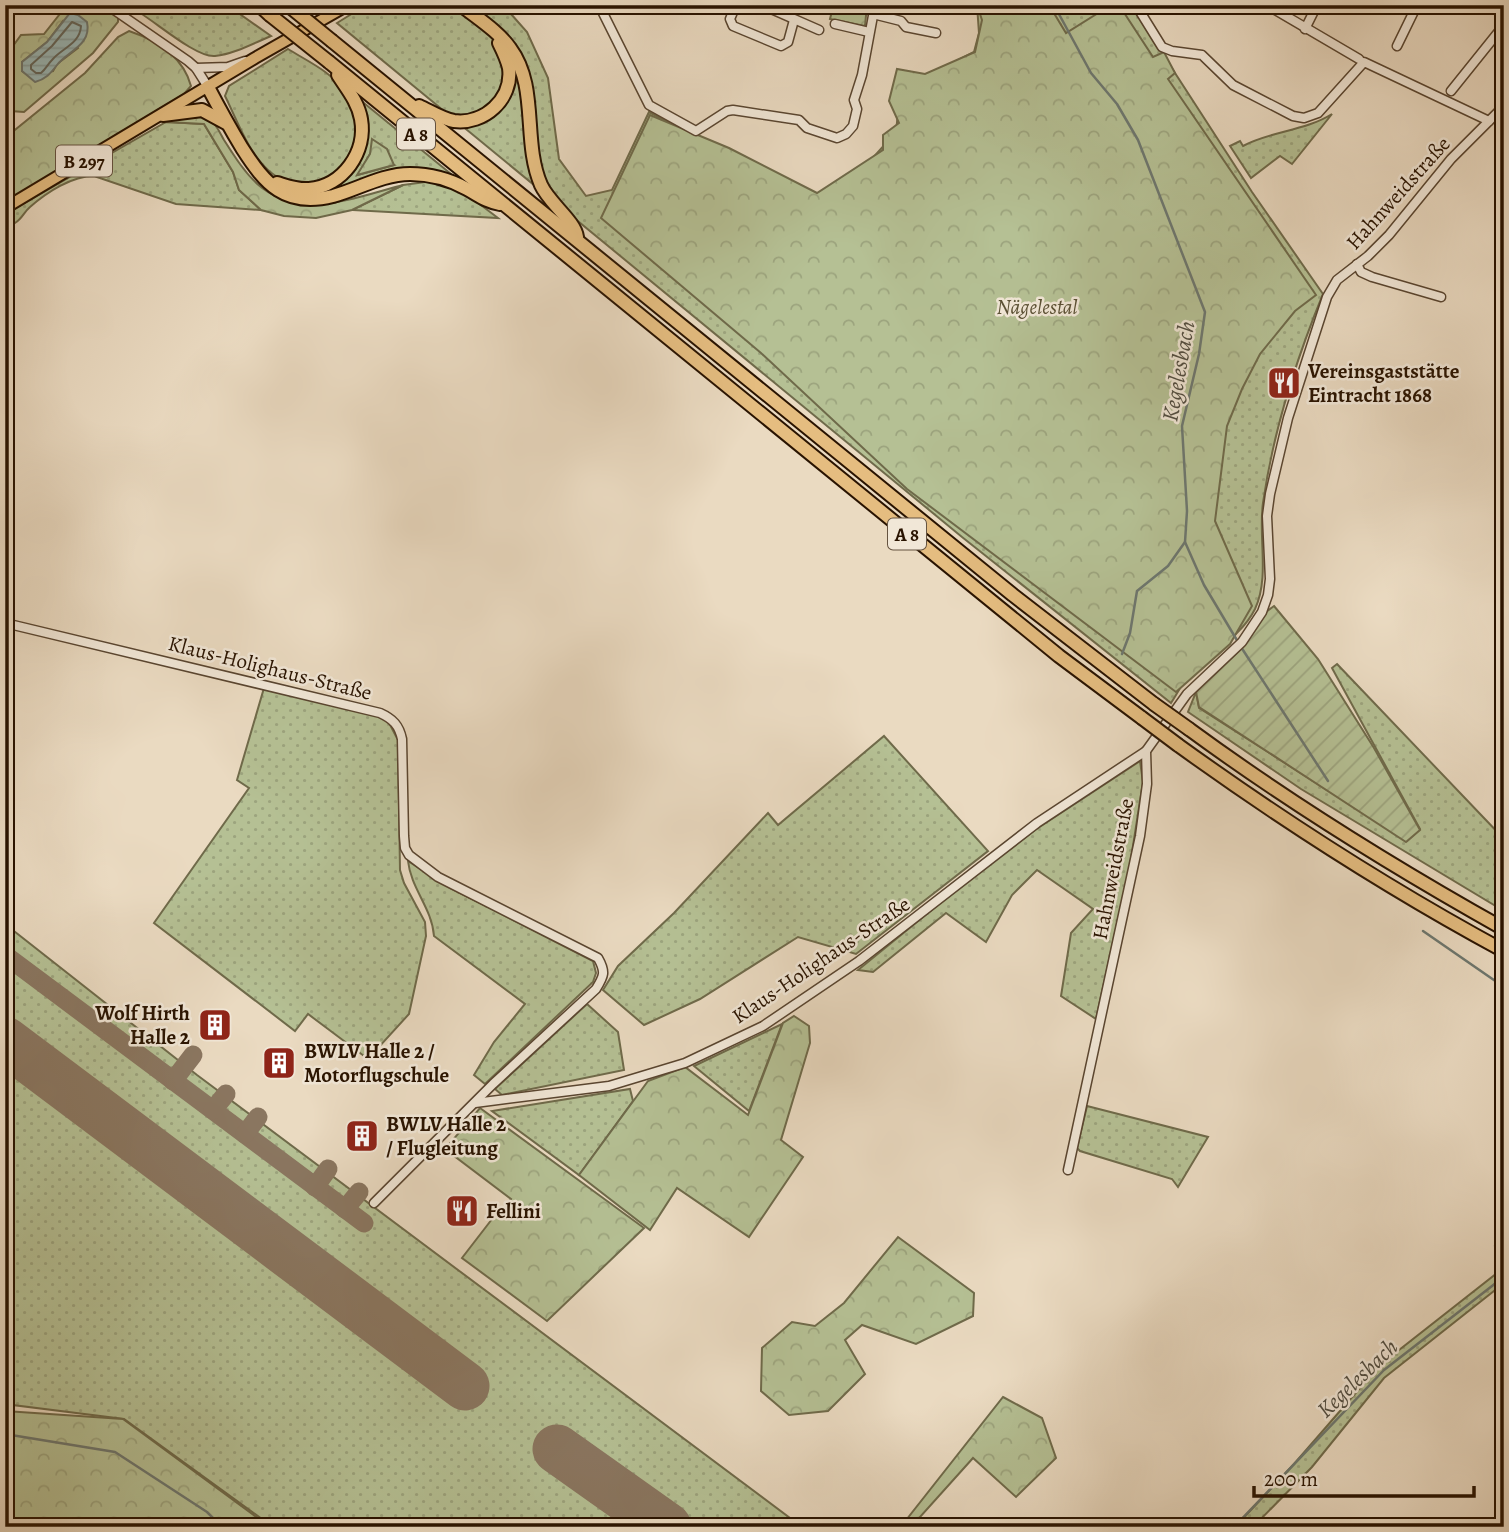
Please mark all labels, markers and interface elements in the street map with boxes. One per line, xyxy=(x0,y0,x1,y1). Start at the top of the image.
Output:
road number: A 8 xyxy=(397,118,435,150)
street label: Hahnweidstraße xyxy=(1340,130,1456,256)
road number: B 297 xyxy=(56,146,112,176)
park label: Nägelestal xyxy=(996,293,1078,321)
water label: Kegelesbach xyxy=(1154,318,1203,424)
place label: Vereinsgaststätte Eintracht 1868 xyxy=(1307,357,1460,409)
restaurant icon: Vereinsgaststätte Eintracht 1868 xyxy=(1265,364,1303,402)
road number: A 8 xyxy=(888,519,926,550)
street label: Klaus-Holighaus-Straße xyxy=(165,629,375,707)
street label: Hahnweidstraße xyxy=(1086,796,1140,942)
street label: Klaus-Holighaus-Straße xyxy=(727,890,915,1030)
place label: Wolf Hirth Halle 2 xyxy=(94,999,190,1051)
building icon: Wolf Hirth Halle 2 xyxy=(196,1006,234,1044)
place label: BWLV Halle 2 / Motorflugschule xyxy=(304,1037,449,1089)
building icon: BWLV Halle 2 / Motorflugschule xyxy=(260,1044,298,1082)
place label: BWLV Halle 2 / Flugleitung xyxy=(386,1110,506,1162)
building icon: BWLV Halle 2 / Flugleitung xyxy=(343,1117,381,1155)
restaurant icon: Fellini xyxy=(443,1192,481,1230)
place label: Fellini xyxy=(486,1197,541,1225)
water label: Kegelesbach xyxy=(1310,1332,1405,1425)
scale bar xyxy=(1254,1455,1474,1499)
text: 200 m xyxy=(1264,1465,1318,1493)

